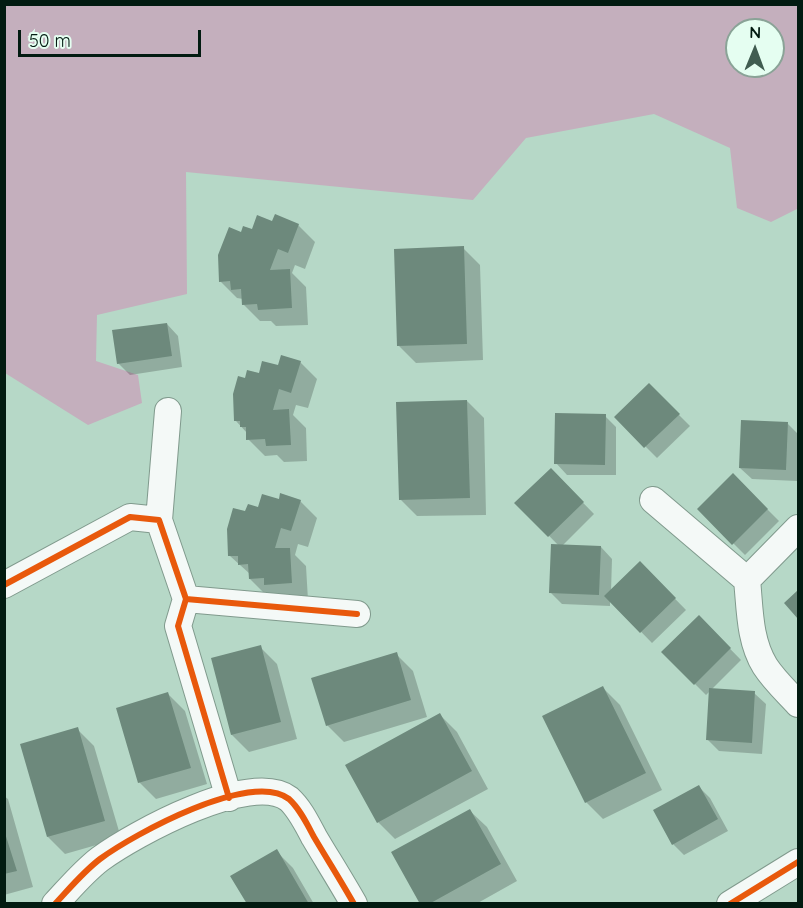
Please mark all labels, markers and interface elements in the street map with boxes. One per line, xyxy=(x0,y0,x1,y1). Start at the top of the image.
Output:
scale bar xyxy=(21,18,204,56)
north arrow xyxy=(725,18,785,78)
text: N xyxy=(749,22,761,42)
text: 50 m xyxy=(29,29,71,52)

